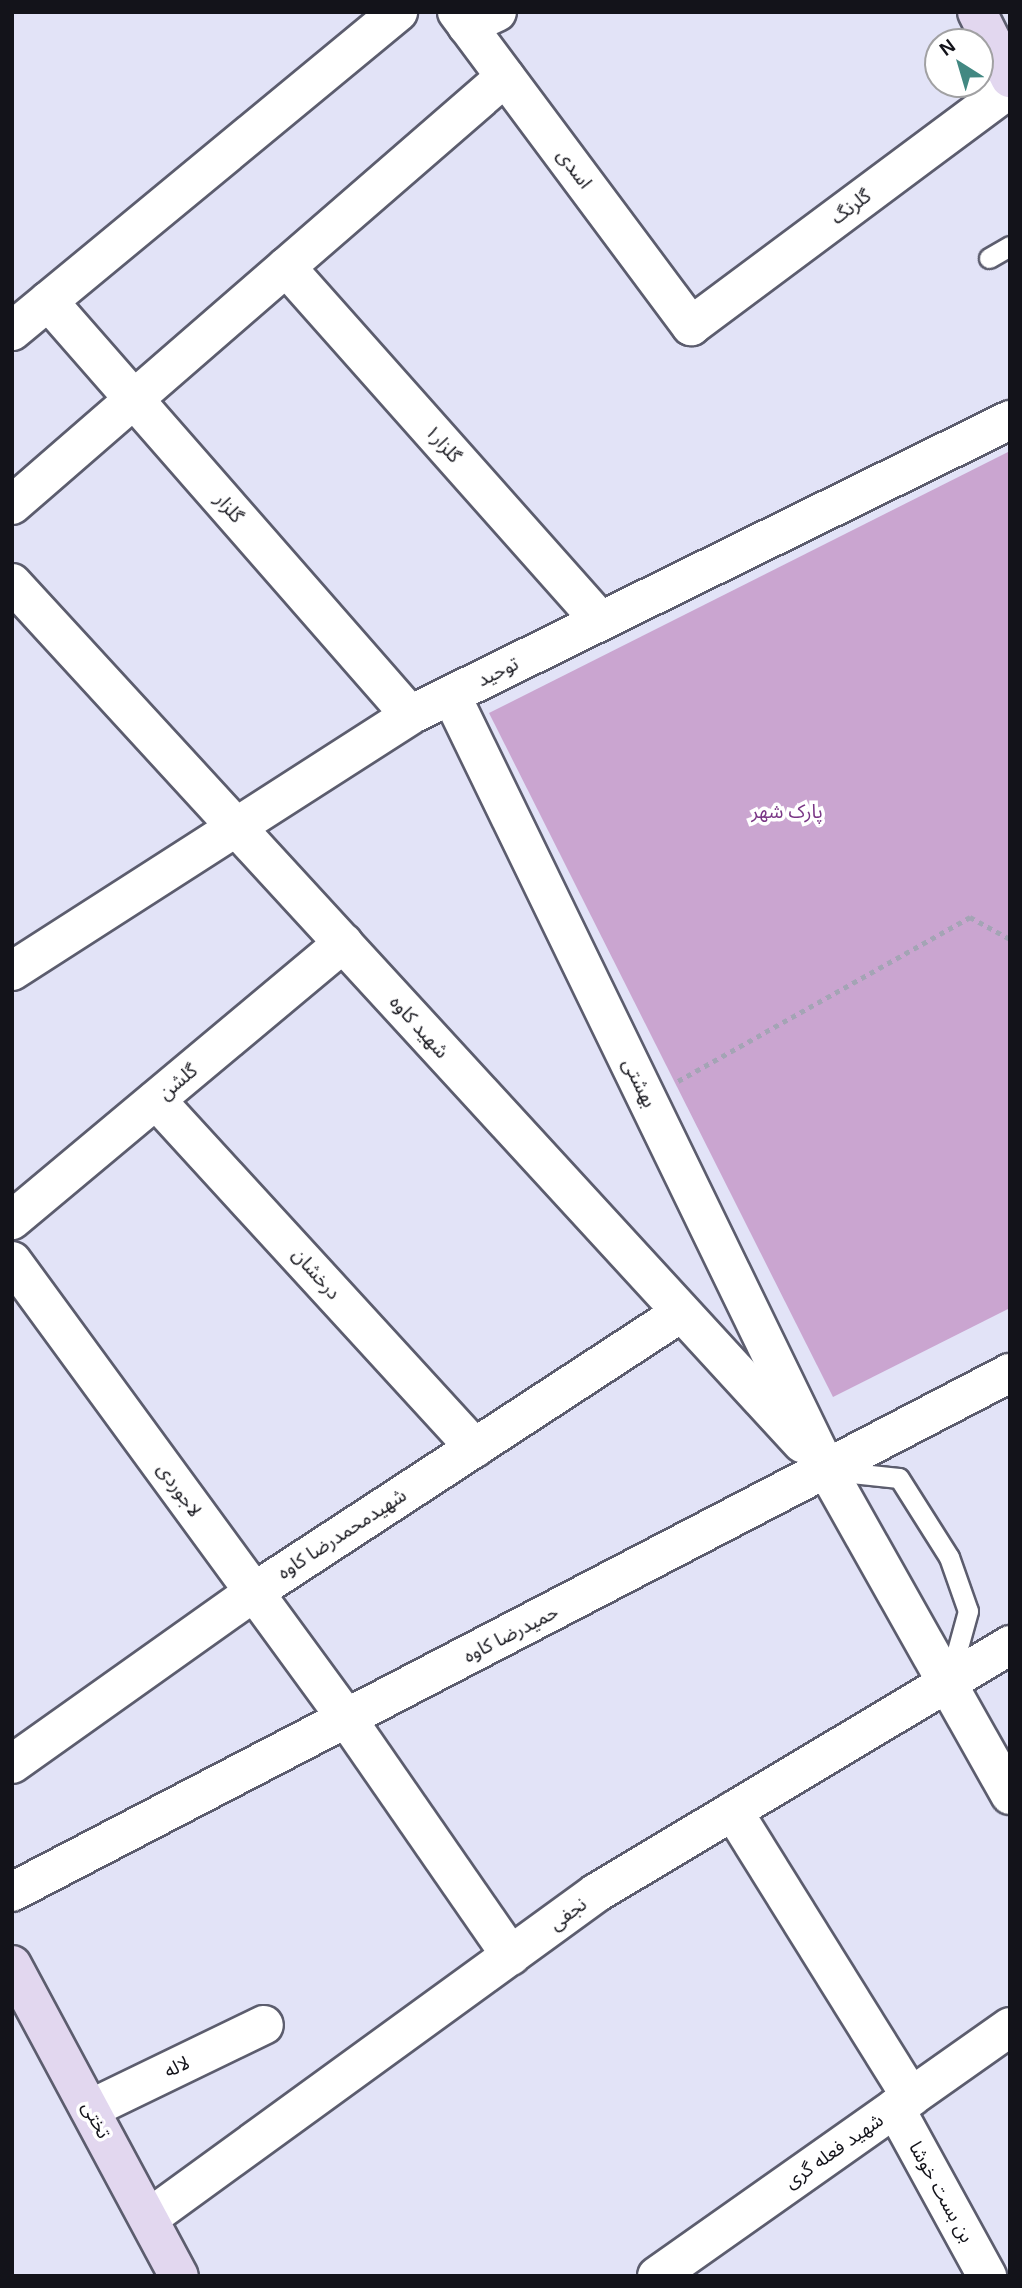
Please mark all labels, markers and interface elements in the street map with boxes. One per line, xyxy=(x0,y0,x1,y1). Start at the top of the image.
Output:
north arrow xyxy=(924,28,994,98)
text: N xyxy=(935,35,959,60)
street label: اسدی xyxy=(552,145,596,193)
street label: گلرنگ xyxy=(827,185,875,229)
street label: گلزار۱ xyxy=(420,420,466,468)
street label: گلزار xyxy=(210,488,248,528)
street label: توحید xyxy=(474,652,522,692)
park label: پارک شهر xyxy=(751,801,823,823)
street label: شهید کاوه xyxy=(385,991,453,1063)
street label: بهشتی xyxy=(617,1055,661,1111)
street label: گلشن xyxy=(154,1059,202,1105)
street label: درخشان xyxy=(287,1244,345,1304)
street label: لاجوردی xyxy=(152,1459,206,1521)
street label: شهیدمحمدرضا کاوه xyxy=(273,1484,411,1584)
street label: حمیدرضا کاوه xyxy=(460,1600,562,1668)
street label: نجفی xyxy=(545,1893,591,1935)
street label: لاله xyxy=(161,2051,193,2083)
street label: تختی xyxy=(77,2097,115,2143)
street label: شهید فعله گری xyxy=(780,2109,888,2193)
street label: بن بست خوشا xyxy=(904,2137,978,2247)

